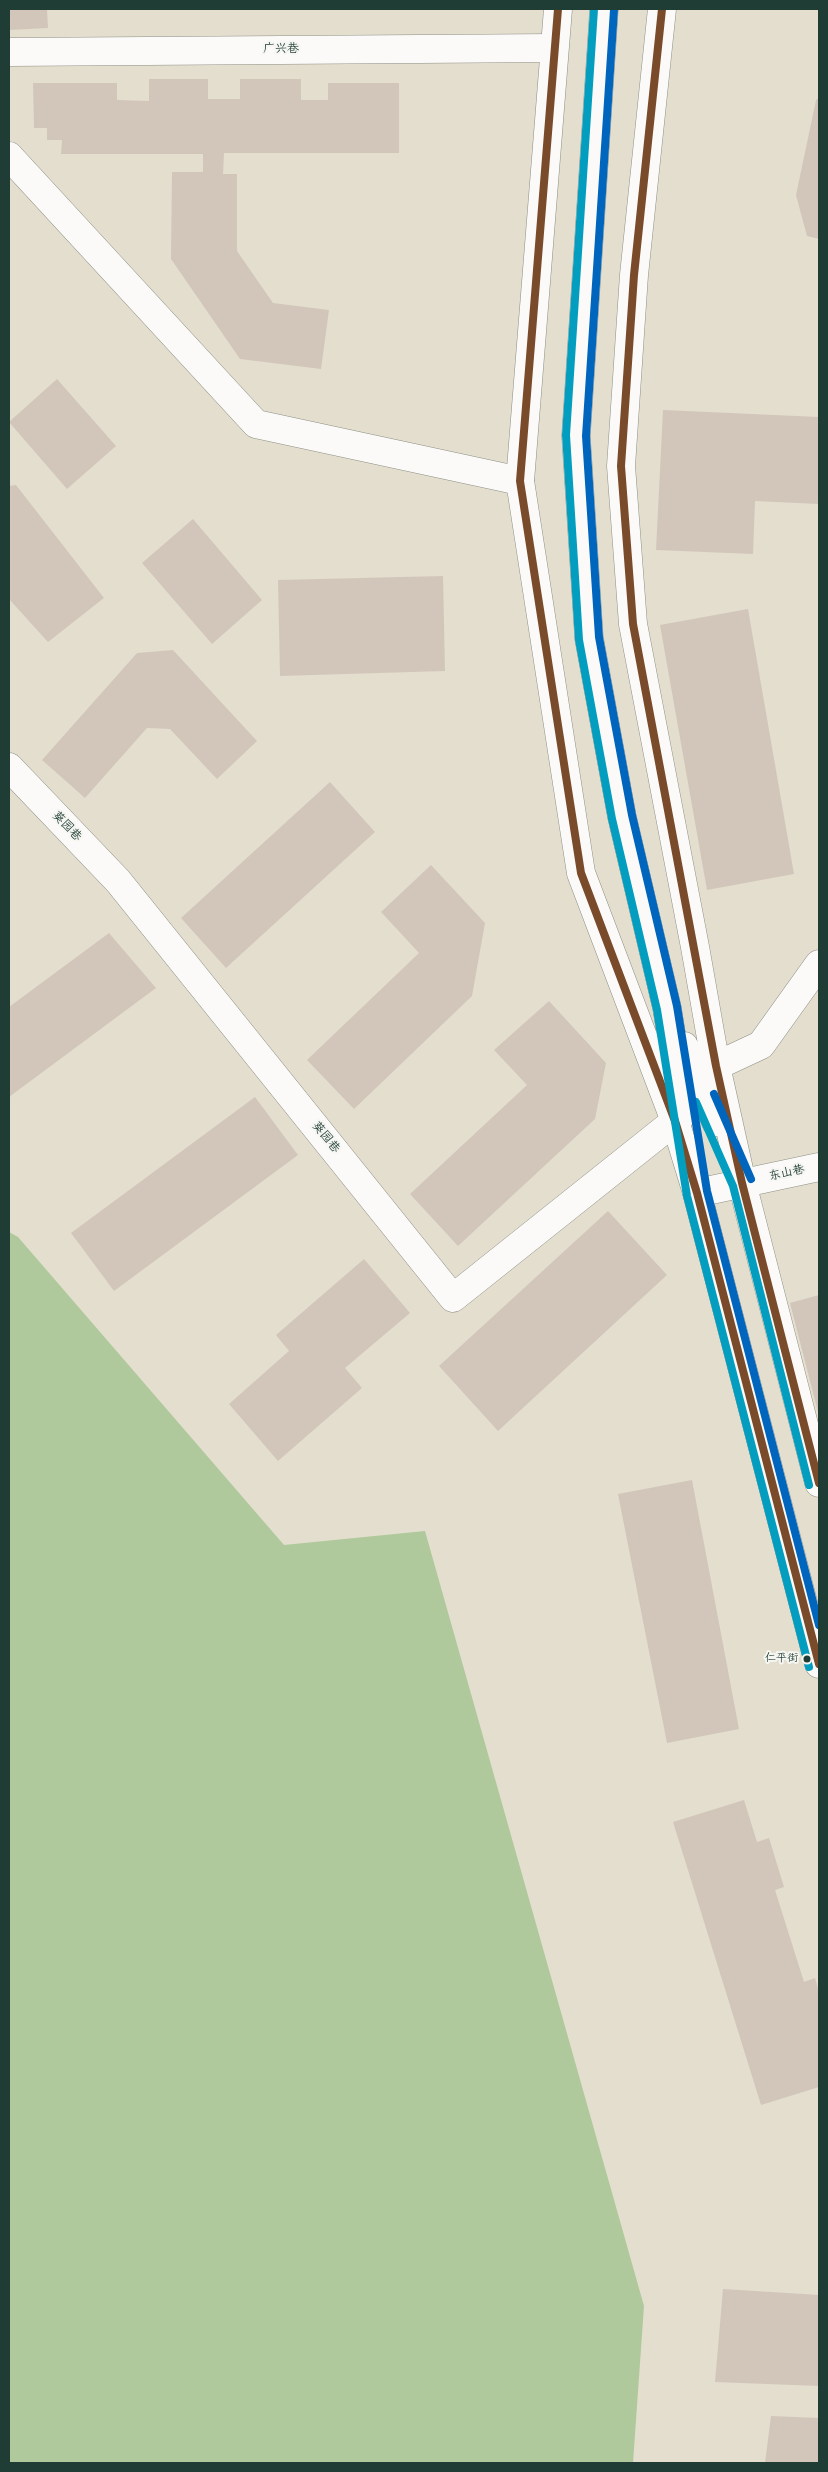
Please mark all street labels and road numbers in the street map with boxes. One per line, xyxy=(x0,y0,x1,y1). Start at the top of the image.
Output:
street label: 广兴巷 xyxy=(263,43,299,57)
street label: 葵园巷 xyxy=(48,809,84,845)
street label: 葵园巷 xyxy=(308,1119,342,1157)
street label: 东山巷 xyxy=(768,1163,806,1185)

